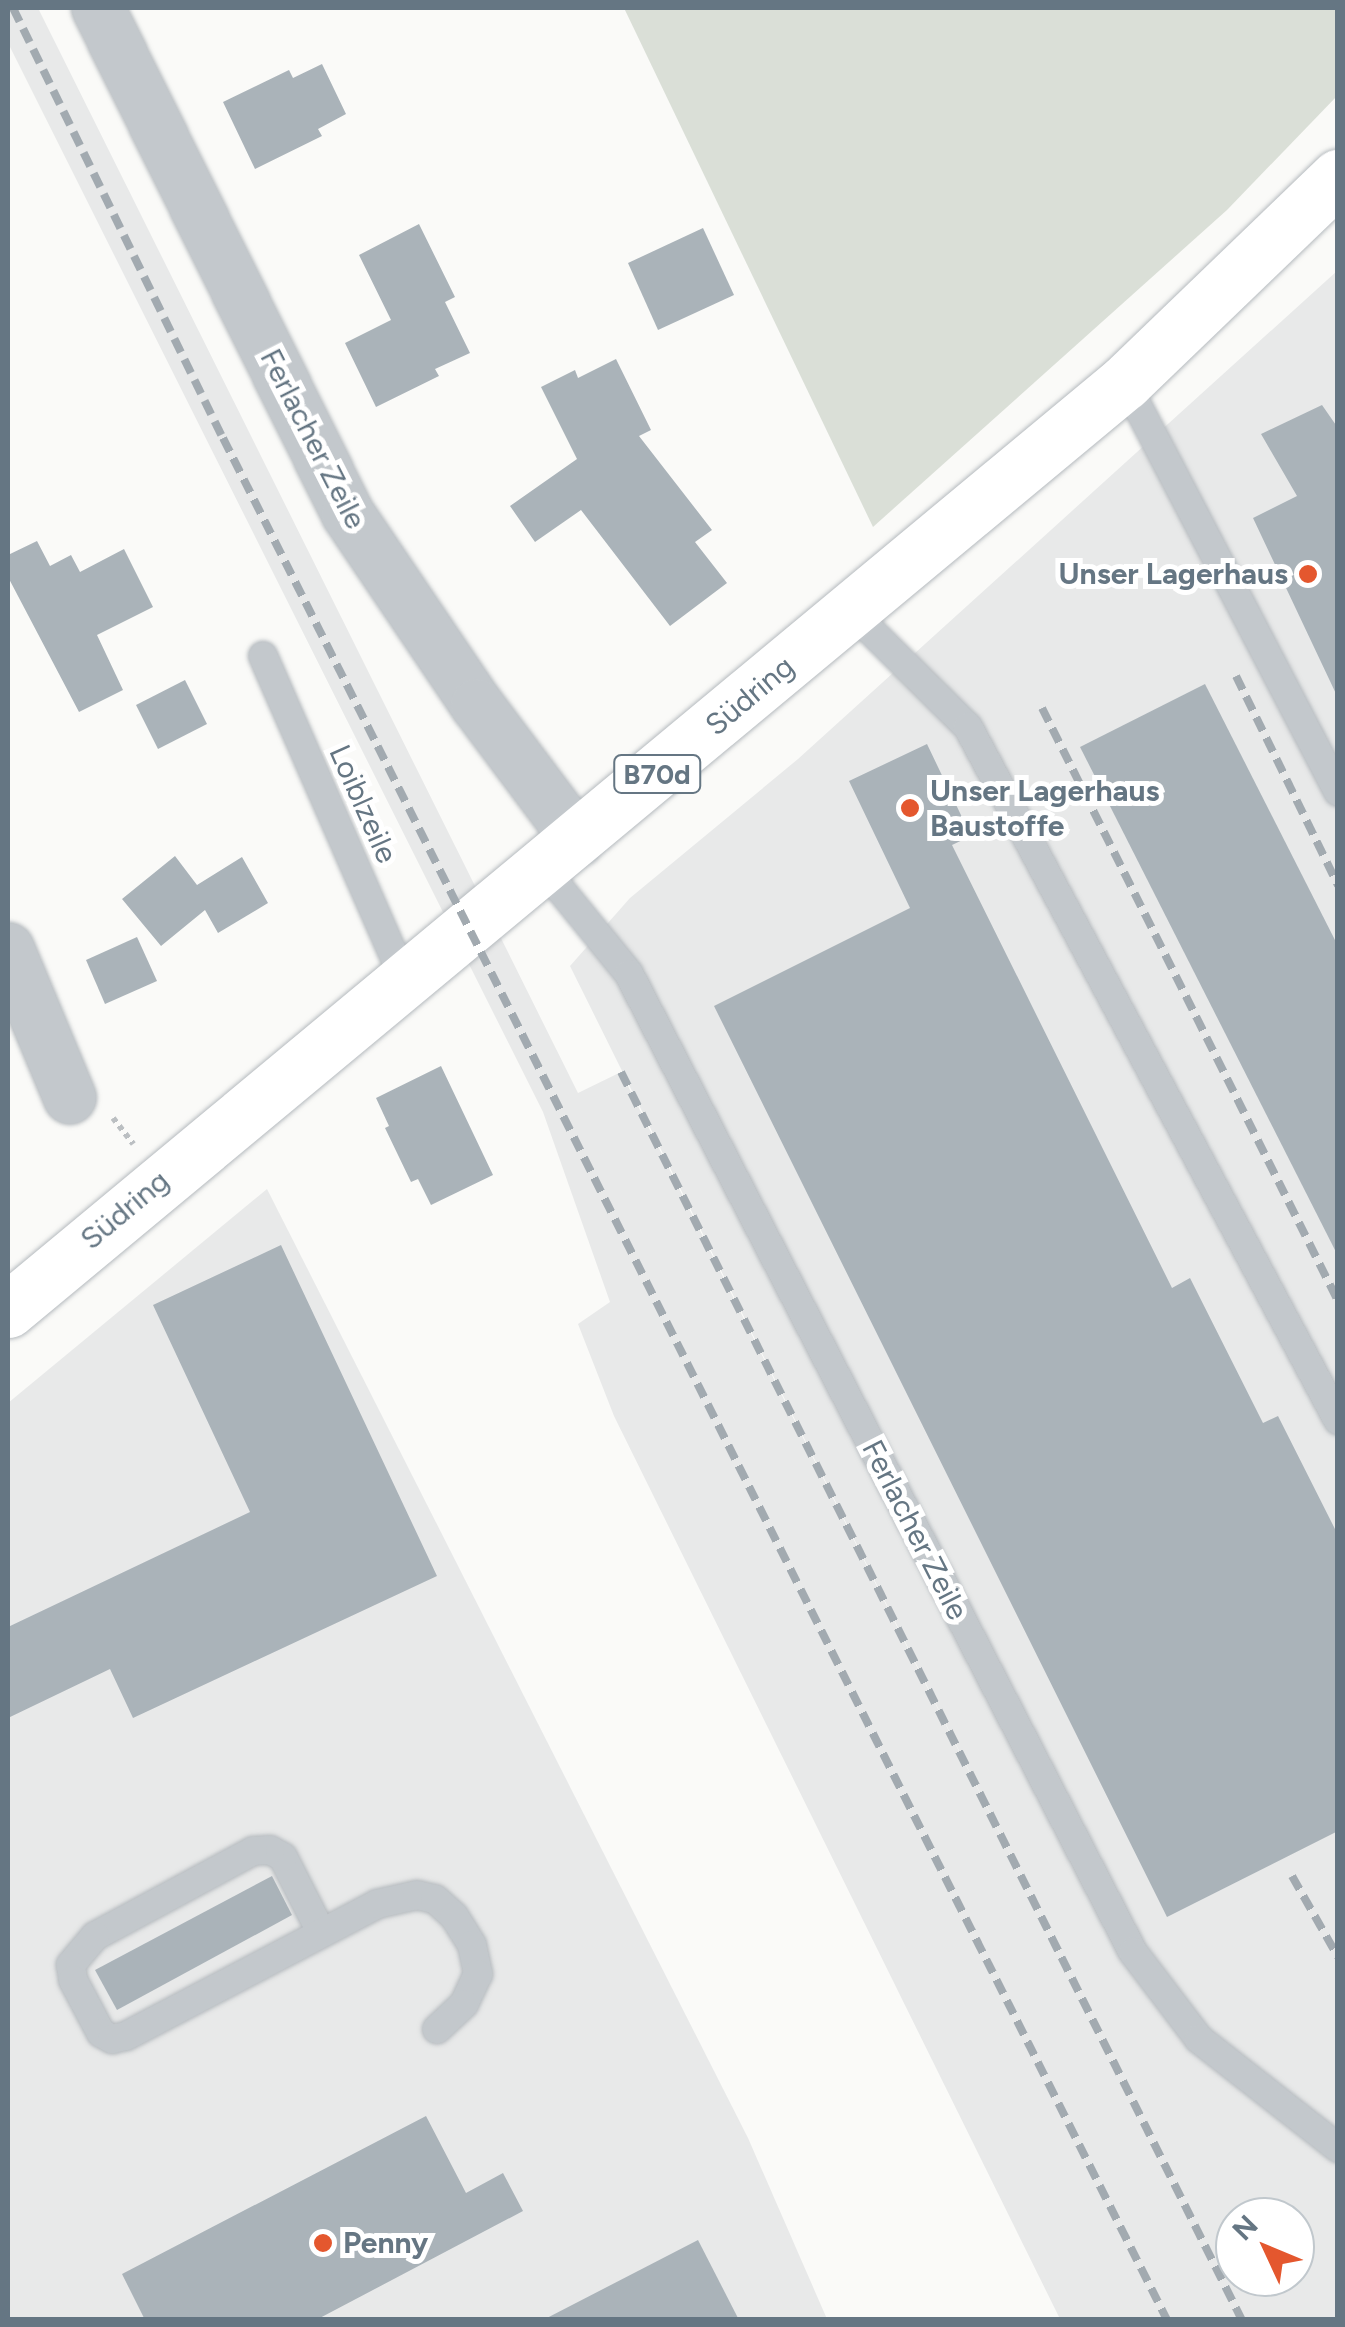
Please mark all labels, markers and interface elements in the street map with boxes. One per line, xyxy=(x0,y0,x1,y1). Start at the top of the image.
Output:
street label: Ferlacher Zeile xyxy=(252,343,374,535)
place label: Unser Lagerhaus xyxy=(1059,556,1288,592)
marker: Unser Lagerhaus xyxy=(1297,563,1319,585)
street label: Südring xyxy=(699,649,801,743)
street label: Loiblzeile xyxy=(321,739,405,869)
road number: B70d xyxy=(612,751,702,797)
place label: Unser Lagerhaus Baustoffe xyxy=(930,773,1159,844)
marker: Unser Lagerhaus Baustoffe xyxy=(899,797,921,819)
street label: Südring xyxy=(74,1163,176,1257)
street label: Ferlacher Zeile xyxy=(854,1434,976,1626)
north arrow xyxy=(1215,2197,1315,2297)
text: N xyxy=(1225,2208,1265,2247)
place label: Penny xyxy=(343,2225,428,2261)
marker: Penny xyxy=(312,2232,334,2254)

